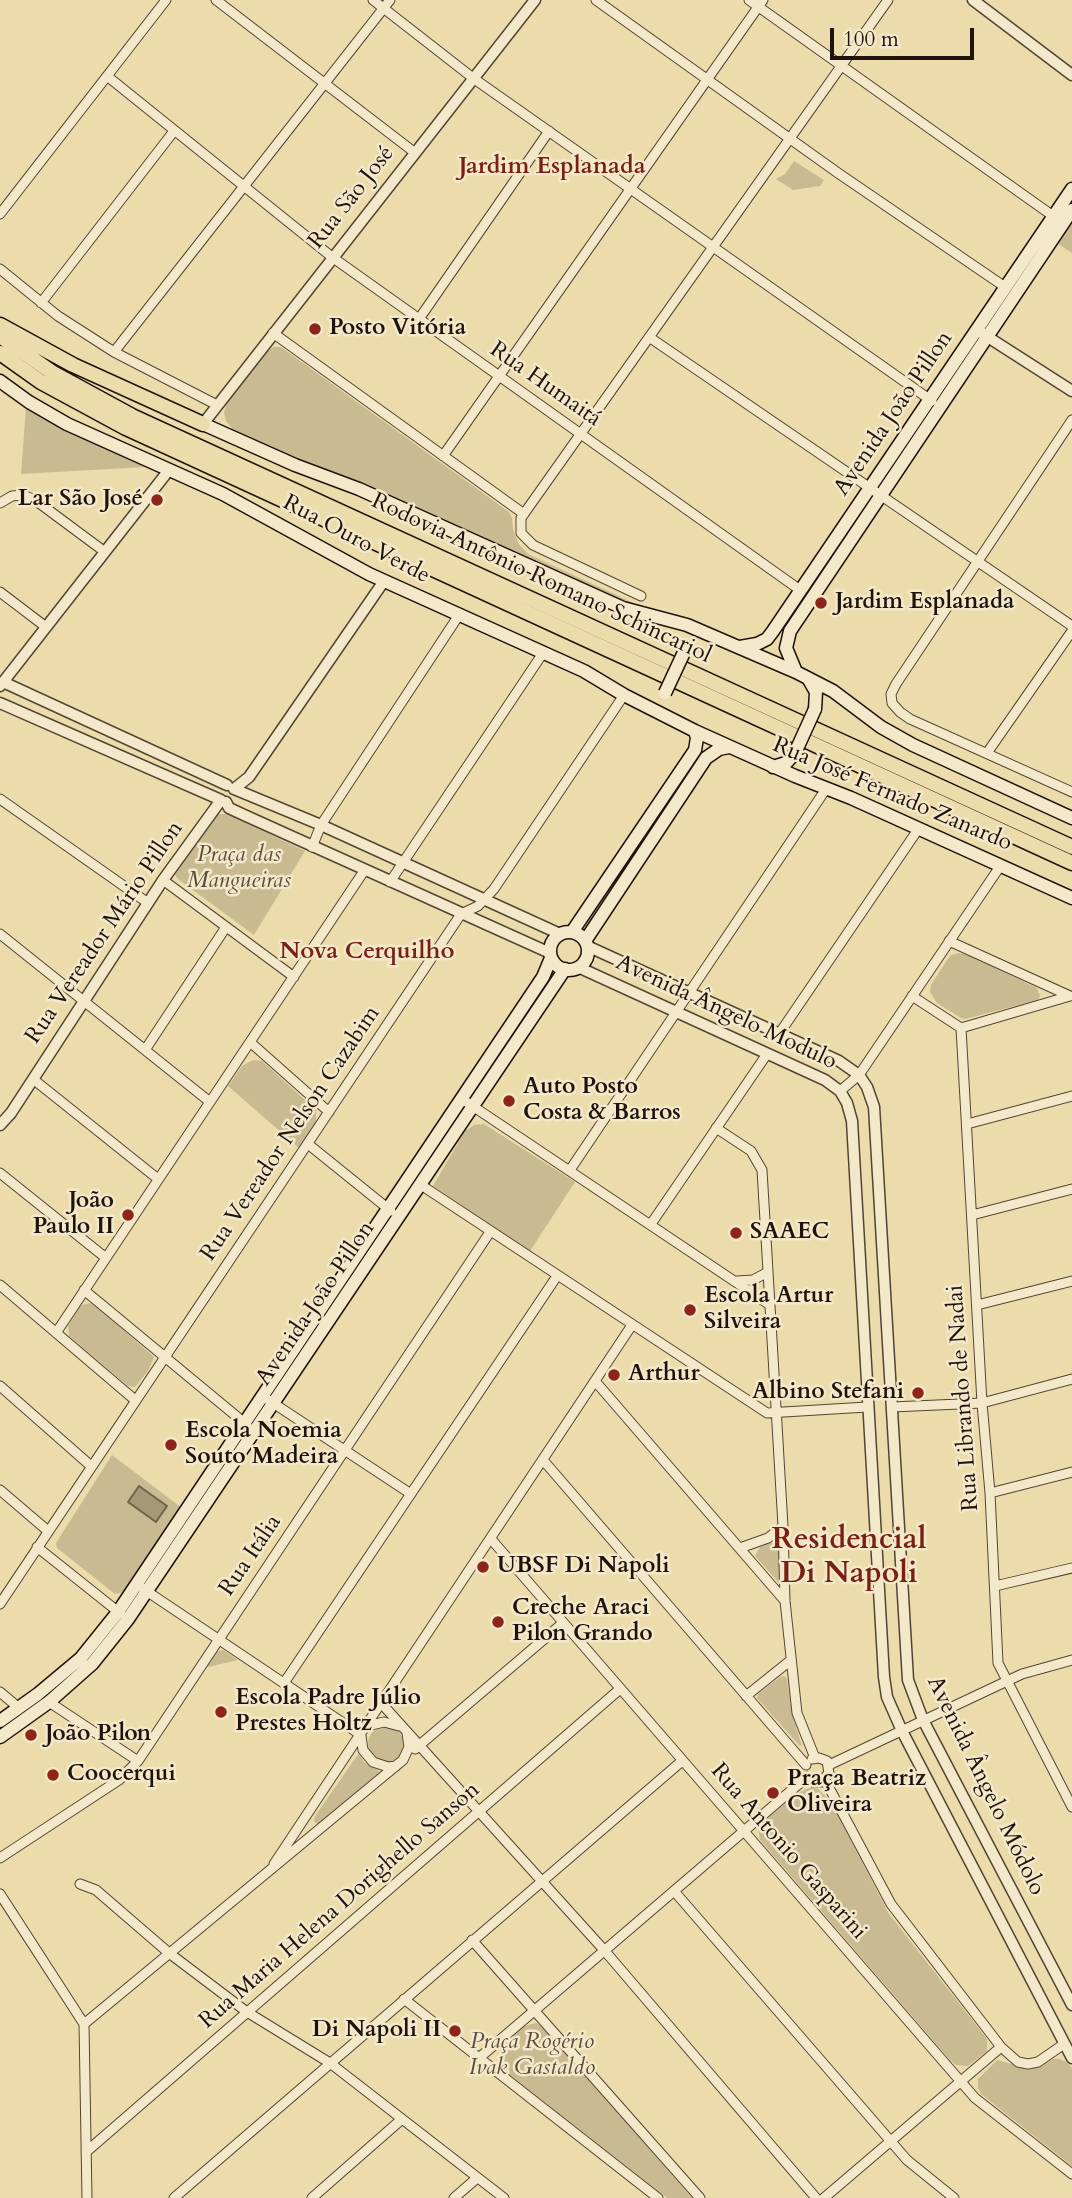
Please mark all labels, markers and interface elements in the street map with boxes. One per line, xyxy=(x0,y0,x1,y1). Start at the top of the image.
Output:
scale bar xyxy=(834,14,978,58)
text: 100 m xyxy=(843,25,899,54)
street label: Rua São José xyxy=(303,141,401,255)
district label: Jardim Esplanada xyxy=(458,153,646,181)
place label: Posto Vitória xyxy=(329,315,466,343)
marker: Posto Vitória xyxy=(307,321,323,337)
street label: Avenida João Pillon xyxy=(829,327,959,501)
street label: Rua Humaitá xyxy=(484,337,606,433)
place label: Lar São José xyxy=(18,486,143,514)
street label: Rodovia Antônio Romano Schincariol xyxy=(367,488,715,670)
street label: Rua Ouro Verde xyxy=(278,490,434,590)
marker: Lar São José xyxy=(149,492,165,508)
place label: Jardim Esplanada xyxy=(835,589,1014,617)
marker: Jardim Esplanada xyxy=(813,595,829,611)
street label: Rua José Fernado Zanardo xyxy=(768,732,1016,858)
street label: Rua Vereador Mário Pillon xyxy=(20,817,190,1049)
park label: Praça das Mangueiras xyxy=(187,842,291,896)
district label: Nova Cerquilho xyxy=(280,938,454,966)
street label: Avenida Ângelo Modulo xyxy=(611,950,841,1076)
street label: Rua Vereador Nelson Cazabim xyxy=(195,1001,387,1267)
place label: Auto Posto Costa & Barros xyxy=(523,1074,681,1128)
marker: Auto Posto Costa & Barros xyxy=(501,1093,517,1109)
place label: João Paulo II xyxy=(33,1188,114,1242)
marker: João Paulo II xyxy=(120,1207,136,1223)
street label: Avenida João Pillon xyxy=(251,1217,381,1391)
place label: SAAEC xyxy=(750,1219,829,1247)
marker: SAAEC xyxy=(728,1225,744,1241)
place label: Escola Artur Silveira xyxy=(704,1283,833,1337)
street label: Rua Librando de Nadai xyxy=(942,1284,986,1512)
marker: Escola Artur Silveira xyxy=(682,1302,698,1318)
place label: Arthur xyxy=(628,1361,700,1389)
marker: Arthur xyxy=(606,1367,622,1383)
place label: Albino Stefani xyxy=(752,1379,904,1407)
marker: Albino Stefani xyxy=(910,1385,926,1401)
place label: Escola Noemia Souto Madeira xyxy=(185,1418,342,1472)
marker: Escola Noemia Souto Madeira xyxy=(163,1437,179,1453)
street label: Rua Itália xyxy=(214,1510,288,1602)
district label: Residencial Di Napoli xyxy=(772,1523,926,1594)
place label: UBSF Di Napoli xyxy=(497,1553,670,1581)
marker: UBSF Di Napoli xyxy=(475,1559,491,1575)
place label: Creche Araci Pilon Grando xyxy=(512,1595,653,1649)
marker: Creche Araci Pilon Grando xyxy=(490,1614,506,1630)
street label: Avenida Ângelo Módolo xyxy=(920,1672,1050,1900)
place label: Escola Padre Júlio Prestes Holtz xyxy=(235,1685,421,1739)
marker: Escola Padre Júlio Prestes Holtz xyxy=(213,1704,229,1720)
place label: João Pilon xyxy=(45,1721,151,1749)
marker: João Pilon xyxy=(23,1727,39,1743)
street label: Rua Antonio Gasparini xyxy=(704,1758,872,1946)
place label: Coocerqui xyxy=(67,1761,176,1789)
place label: Praça Beatriz Oliveira xyxy=(787,1766,926,1820)
marker: Coocerqui xyxy=(45,1767,61,1783)
street label: Rua Maria Helena Dorighello Sanson xyxy=(194,1777,486,2035)
marker: Praça Beatriz Oliveira xyxy=(765,1785,781,1801)
place label: Di Napoli II xyxy=(312,2017,441,2045)
marker: Di Napoli II xyxy=(447,2023,463,2039)
park label: Praça Rogério Ivak Gastaldo xyxy=(469,2029,595,2083)

